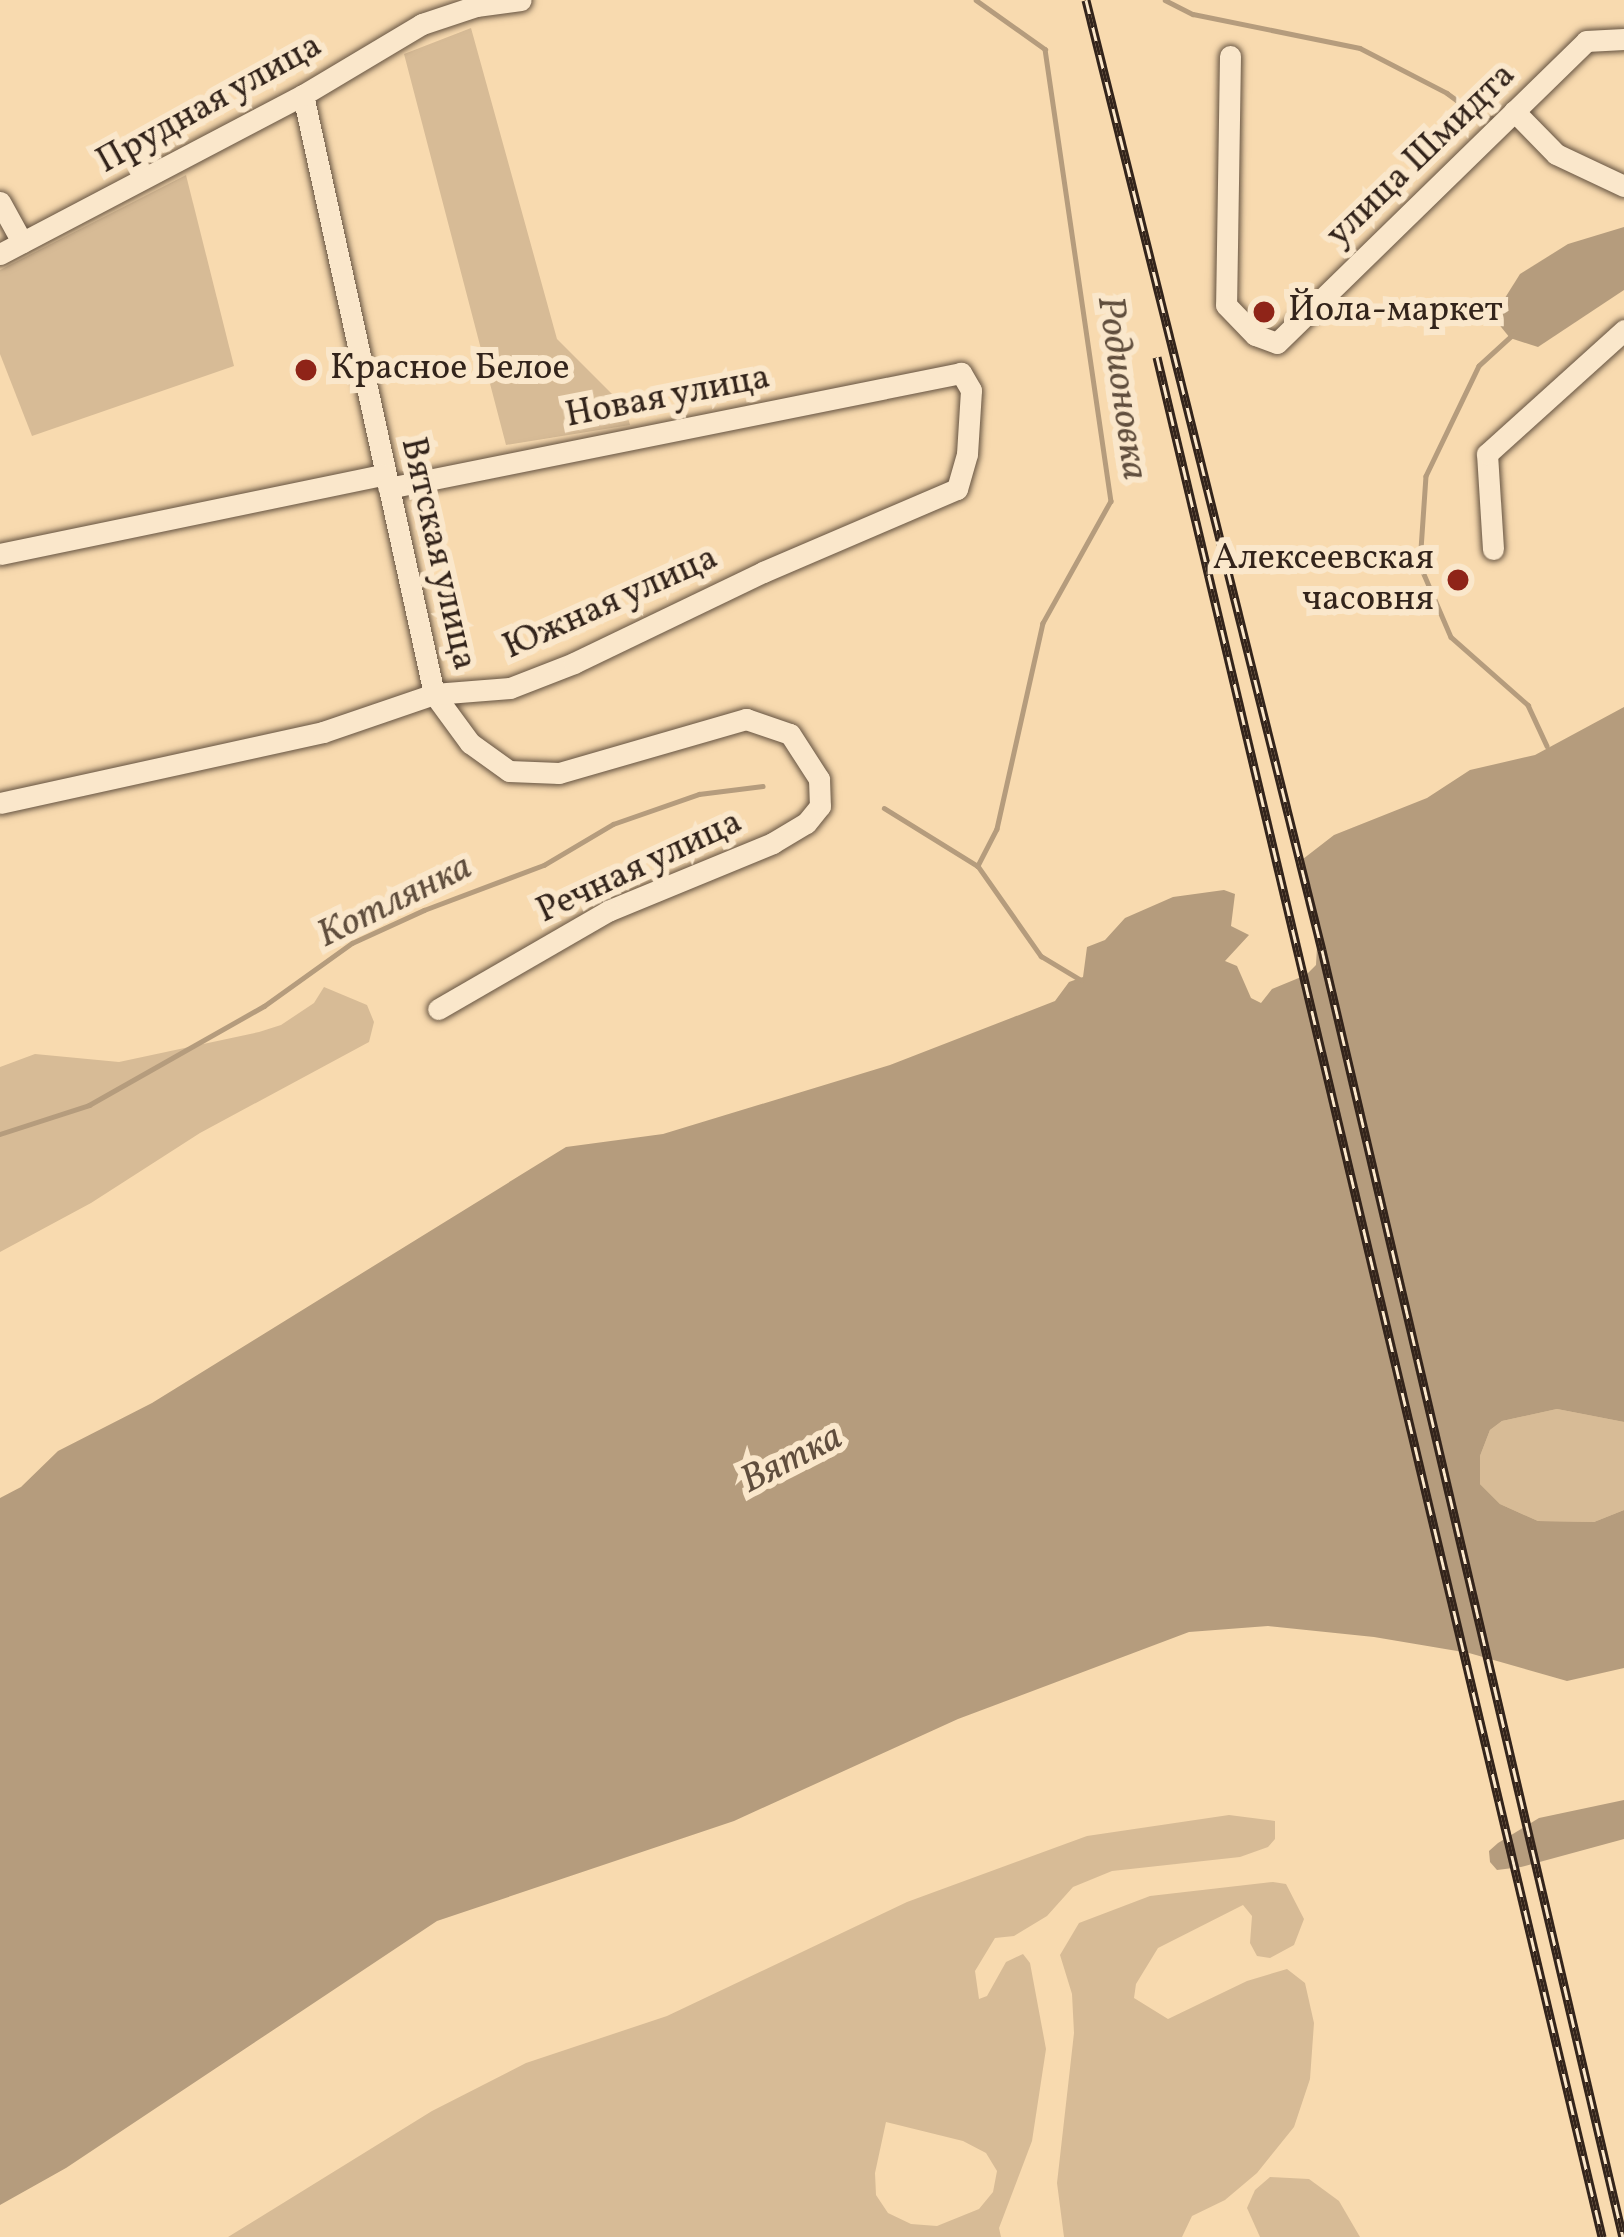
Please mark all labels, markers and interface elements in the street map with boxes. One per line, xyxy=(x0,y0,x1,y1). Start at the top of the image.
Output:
street label: Прудная улица xyxy=(89,25,331,185)
street label: улица Шмидта xyxy=(1318,55,1526,257)
place label: Йола-маркет xyxy=(1288,290,1503,334)
water label: Родионовка xyxy=(1085,293,1157,483)
marker: Йола-маркет xyxy=(1251,299,1277,325)
place label: Красное Белое xyxy=(330,348,570,392)
marker: Красное Белое xyxy=(293,357,319,383)
street label: Новая улица xyxy=(561,357,775,439)
street label: Вятская улица xyxy=(389,433,485,675)
street label: Южная улица xyxy=(497,537,725,671)
place label: Алексеевская часовня xyxy=(1213,537,1434,622)
marker: Алексеевская часовня xyxy=(1445,567,1471,593)
street label: Речная улица xyxy=(530,801,750,935)
water label: Котлянка xyxy=(310,844,480,960)
water label: Вятка xyxy=(733,1415,851,1505)

